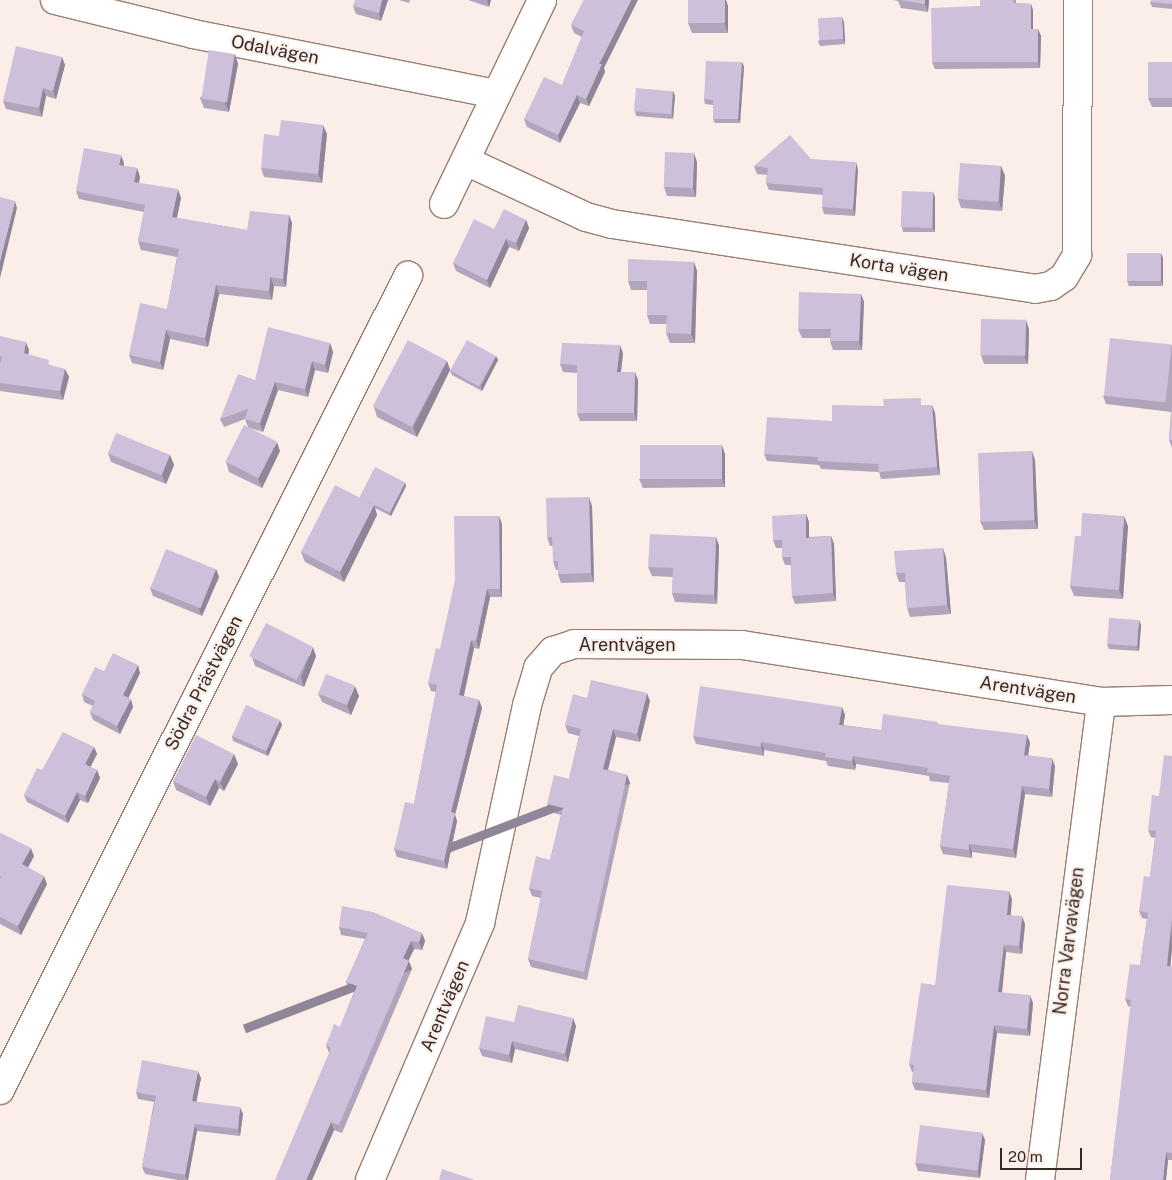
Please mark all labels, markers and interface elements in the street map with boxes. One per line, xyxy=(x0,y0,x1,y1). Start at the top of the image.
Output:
street label: Odalvägen xyxy=(229,31,321,69)
street label: Korta vägen xyxy=(848,249,950,287)
street label: Södra Prästvägen xyxy=(161,612,247,754)
street label: Arentvägen xyxy=(578,634,676,656)
street label: Arentvägen xyxy=(978,672,1078,708)
street label: Norra Varvavägen xyxy=(1049,866,1089,1016)
street label: Arentvägen xyxy=(416,957,474,1055)
scale bar xyxy=(1002,1138,1084,1170)
text: 20 m xyxy=(1008,1148,1043,1165)

